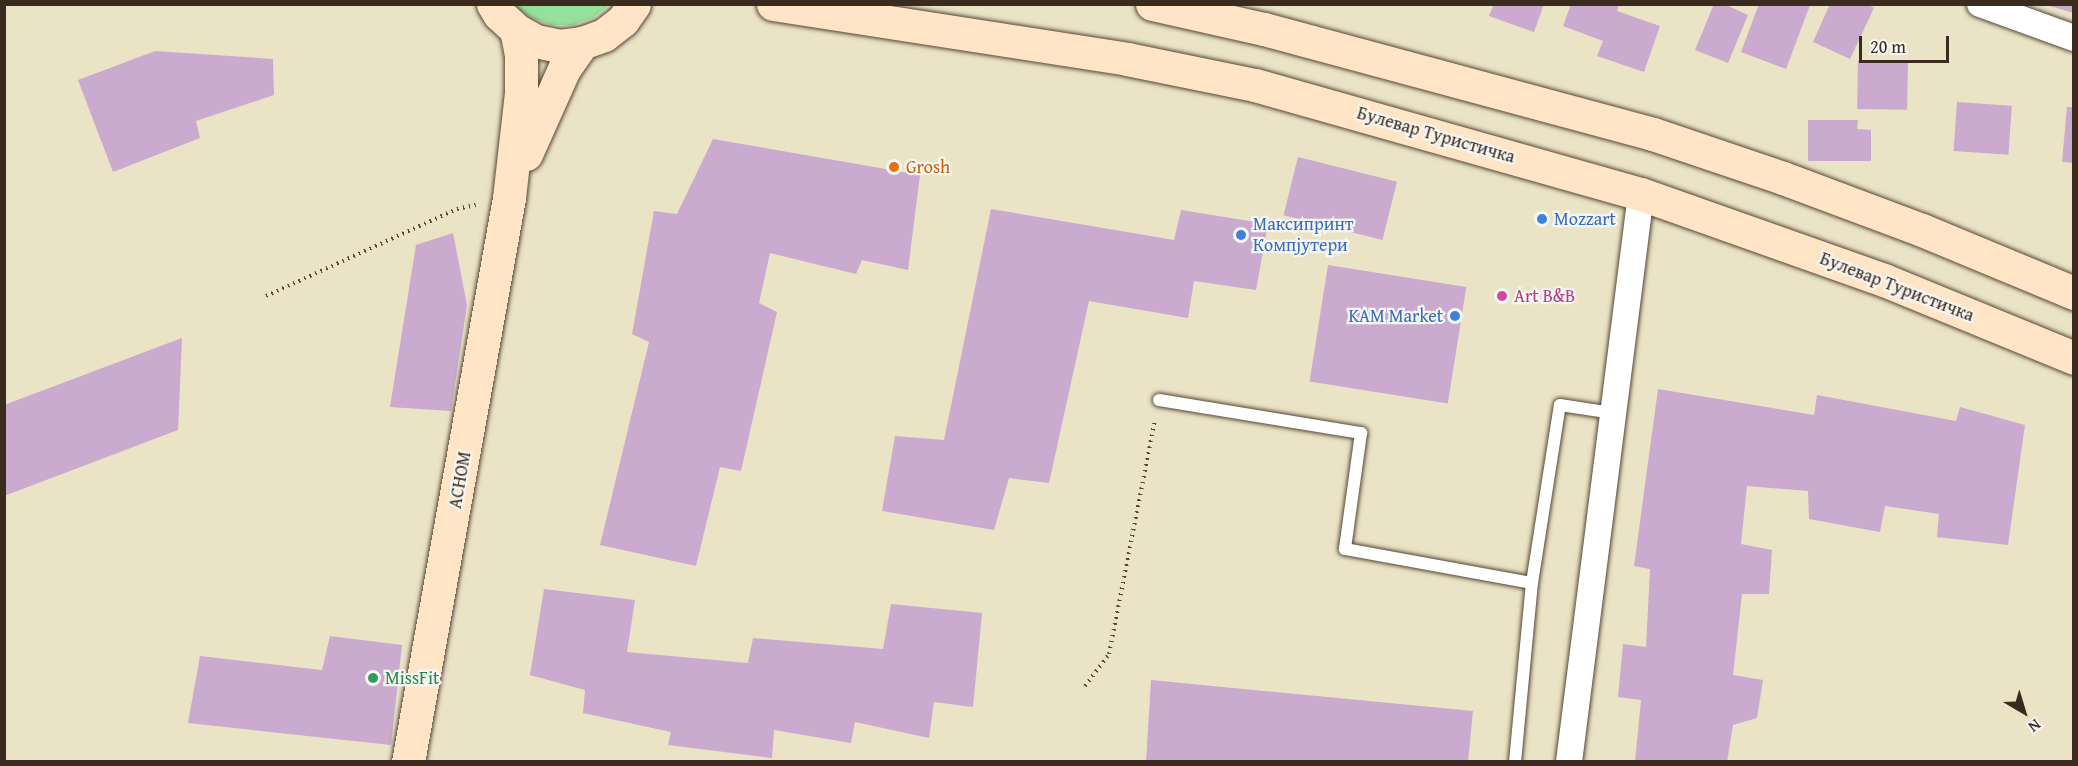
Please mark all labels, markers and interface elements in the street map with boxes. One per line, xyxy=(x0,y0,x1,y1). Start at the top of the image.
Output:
scale bar xyxy=(1862,24,1952,62)
text: 20 m xyxy=(1870,33,1906,60)
street label: Булевар Туристичка xyxy=(1354,102,1518,168)
place label: Grosh xyxy=(906,156,950,178)
marker: Grosh xyxy=(887,160,901,174)
place label: Mozzart xyxy=(1554,208,1616,230)
marker: Mozzart xyxy=(1535,212,1549,226)
place label: Максипринт Компјутери xyxy=(1253,214,1354,256)
marker: Максипринт Компјутери xyxy=(1234,228,1248,242)
street label: Булевар Туристичка xyxy=(1817,248,1977,326)
place label: Art B&B xyxy=(1514,285,1575,307)
marker: Art B&B xyxy=(1495,289,1509,303)
place label: KAM Market xyxy=(1348,305,1443,327)
marker: KAM Market xyxy=(1448,309,1462,323)
street label: АСНОМ xyxy=(444,450,476,510)
place label: MissFit xyxy=(385,667,439,689)
marker: MissFit xyxy=(366,671,380,685)
north arrow xyxy=(1994,682,2054,742)
text: N xyxy=(2023,713,2047,739)

